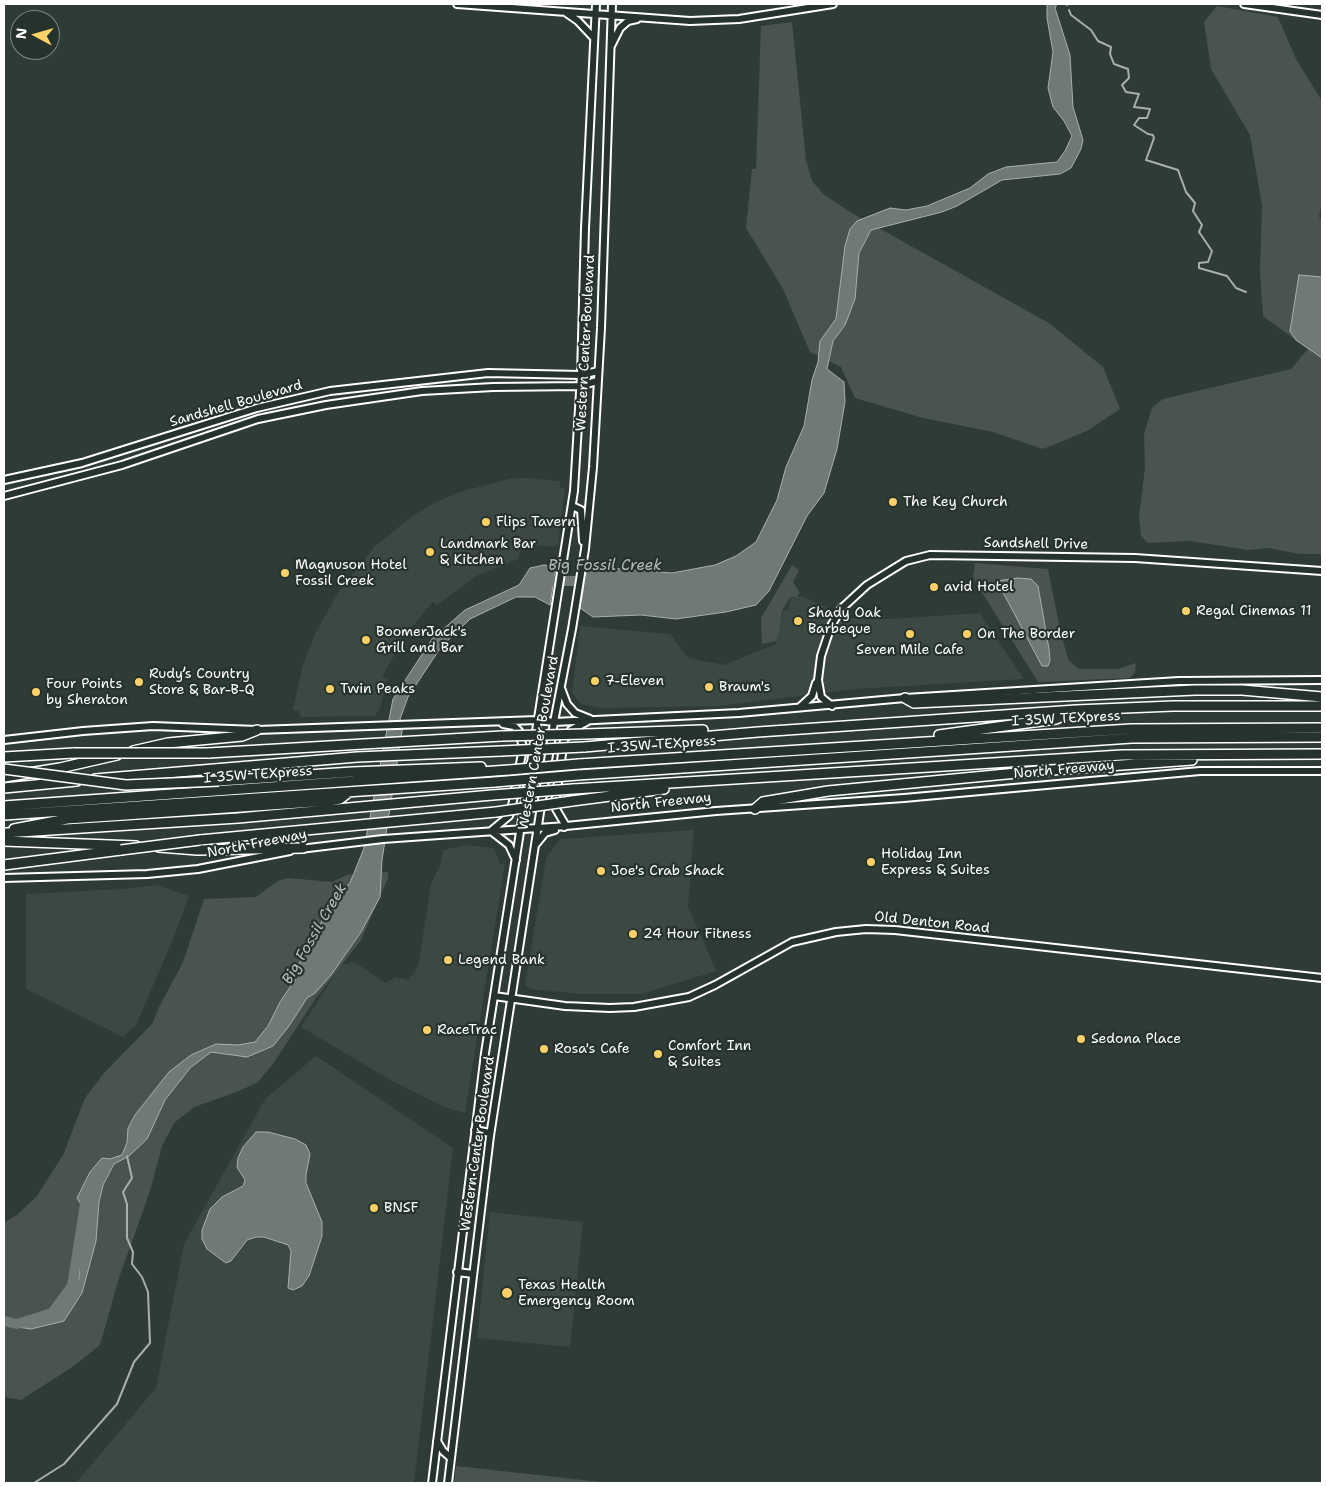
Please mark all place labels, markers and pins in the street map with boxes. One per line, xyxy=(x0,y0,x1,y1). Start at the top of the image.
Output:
place label: The Key Church xyxy=(903,494,1008,510)
marker: The Key Church xyxy=(887,496,899,508)
place label: Flips Tavern xyxy=(496,514,576,530)
marker: Flips Tavern xyxy=(480,516,492,528)
place label: Landmark Bar & Kitchen xyxy=(440,536,536,568)
marker: Landmark Bar & Kitchen xyxy=(424,546,436,558)
place label: Magnuson Hotel Fossil Creek xyxy=(295,557,407,590)
marker: Magnuson Hotel Fossil Creek xyxy=(279,567,291,579)
place label: avid Hotel xyxy=(944,579,1013,595)
marker: avid Hotel xyxy=(928,581,940,593)
place label: Regal Cinemas 11 xyxy=(1196,603,1311,619)
place label: Shady Oak Barbeque xyxy=(808,605,881,638)
marker: Regal Cinemas 11 xyxy=(1180,605,1192,617)
marker: Shady Oak Barbeque xyxy=(792,615,804,627)
place label: BoomerJack's Grill and Bar xyxy=(376,624,467,656)
place label: On The Border xyxy=(977,626,1075,642)
marker: Seven Mile Cafe xyxy=(904,628,916,640)
marker: On The Border xyxy=(961,628,973,640)
marker: BoomerJack's Grill and Bar xyxy=(360,634,372,646)
place label: Seven Mile Cafe xyxy=(856,642,964,658)
place label: Rudy’s Country Store & Bar-B-Q xyxy=(149,666,255,699)
place label: 7-Eleven xyxy=(605,673,664,689)
marker: 7-Eleven xyxy=(589,675,601,687)
place label: Four Points by Sheraton xyxy=(46,676,128,709)
marker: Rudy’s Country Store & Bar-B-Q xyxy=(133,676,145,688)
place label: Braum's xyxy=(719,679,770,695)
place label: Twin Peaks xyxy=(340,681,415,697)
marker: Braum's xyxy=(703,681,715,693)
marker: Twin Peaks xyxy=(324,683,336,695)
marker: Four Points by Sheraton xyxy=(30,686,42,698)
place label: Holiday Inn Express & Suites xyxy=(881,846,990,879)
marker: Holiday Inn Express & Suites xyxy=(865,856,877,868)
place label: Joe's Crab Shack xyxy=(611,863,725,879)
marker: Joe's Crab Shack xyxy=(595,865,607,877)
place label: 24 Hour Fitness xyxy=(643,926,752,942)
marker: 24 Hour Fitness xyxy=(627,928,639,940)
place label: Legend Bank xyxy=(458,952,545,968)
marker: Legend Bank xyxy=(442,954,454,966)
place label: RaceTrac xyxy=(437,1022,497,1038)
marker: RaceTrac xyxy=(421,1024,433,1036)
place label: Sedona Place xyxy=(1091,1031,1181,1047)
marker: Sedona Place xyxy=(1075,1033,1087,1045)
place label: Comfort Inn & Suites xyxy=(668,1038,751,1070)
place label: Rosa's Cafe xyxy=(554,1041,630,1057)
marker: Rosa's Cafe xyxy=(538,1043,550,1055)
marker: Comfort Inn & Suites xyxy=(652,1048,664,1060)
place label: BNSF xyxy=(384,1200,419,1216)
marker: BNSF xyxy=(368,1202,380,1214)
place label: Texas Health Emergency Room xyxy=(518,1277,635,1310)
marker: Texas Health Emergency Room xyxy=(500,1286,514,1300)

